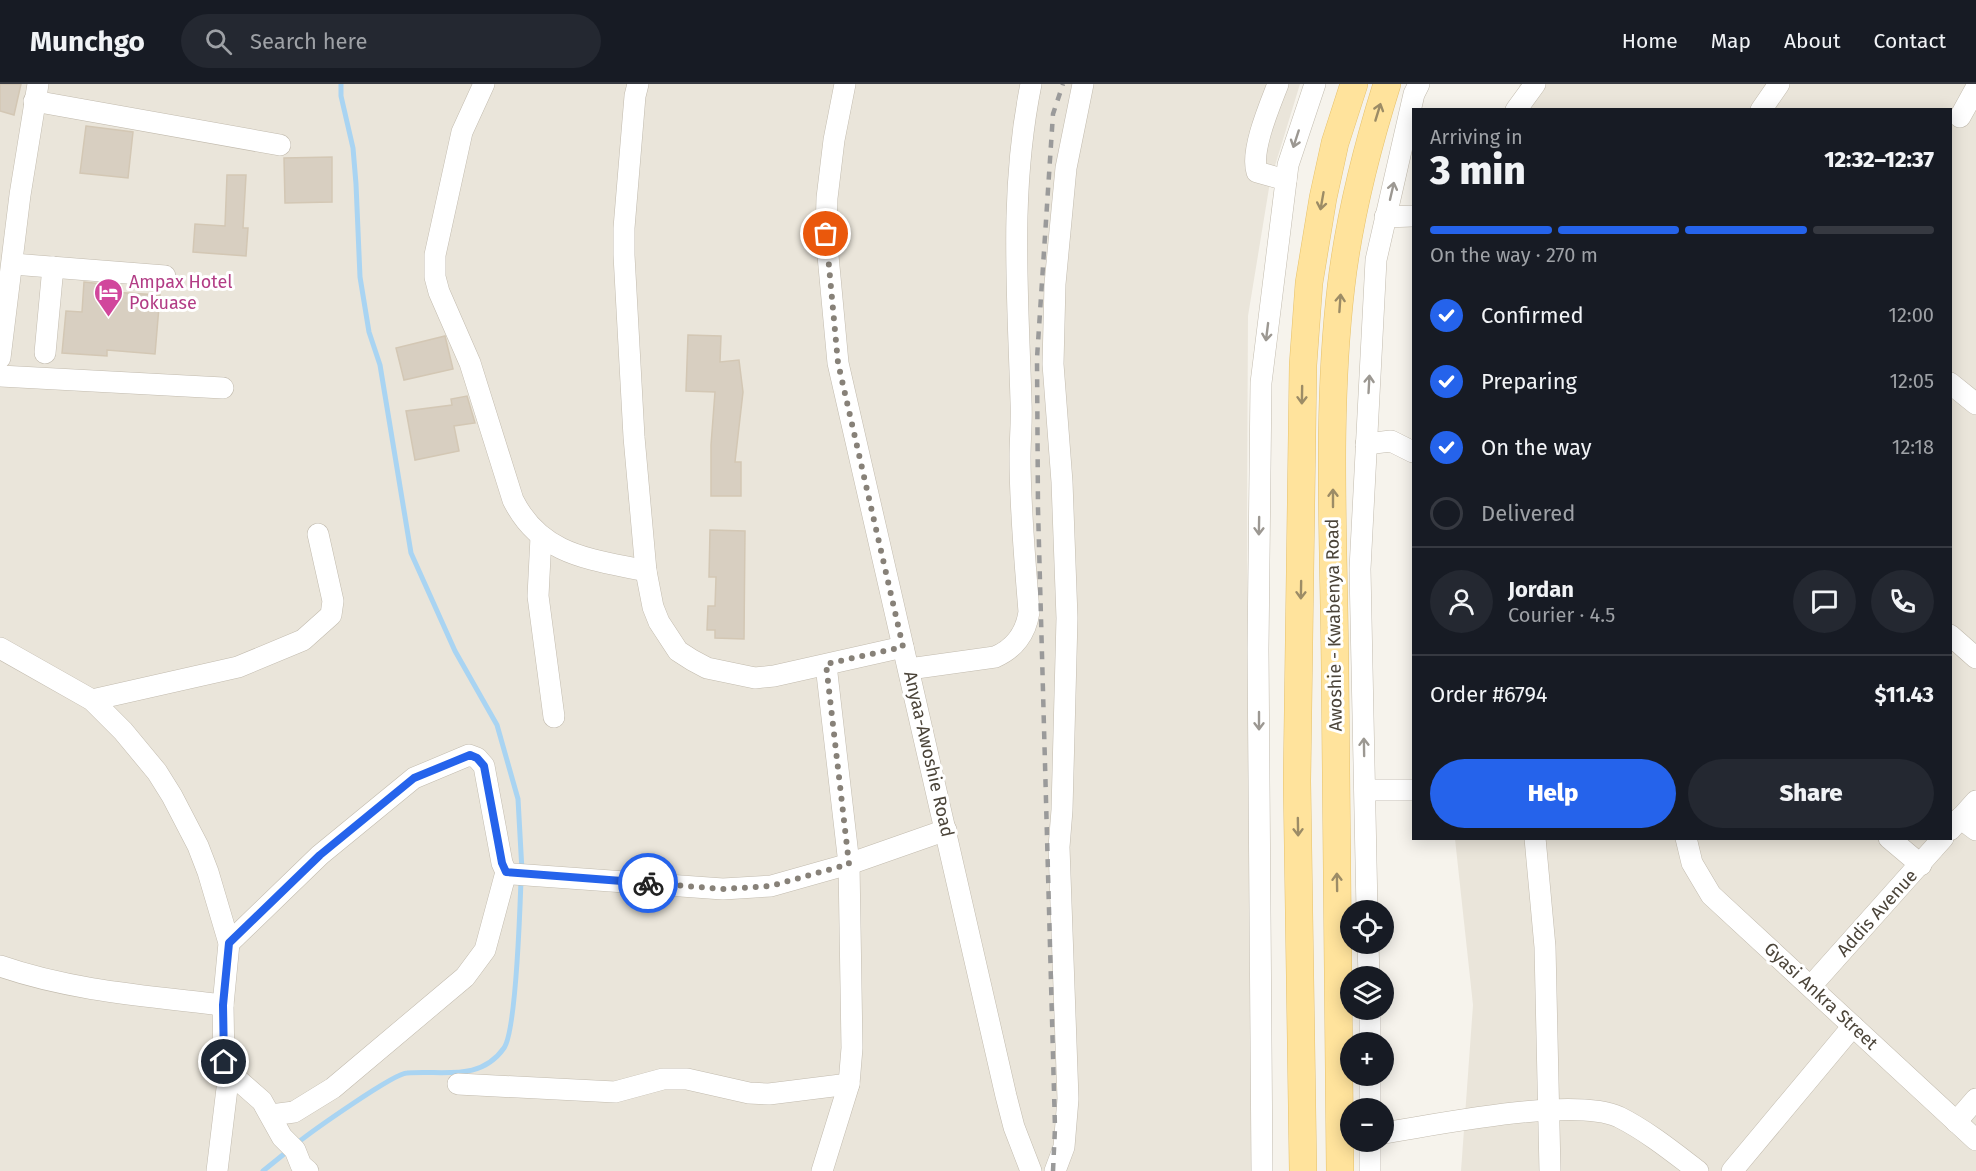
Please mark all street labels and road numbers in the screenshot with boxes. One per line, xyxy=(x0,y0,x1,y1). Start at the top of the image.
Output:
street label: Awoshie - Kwabenya Road xyxy=(1321,518,1347,732)
street label: Anyaa-Awoshie Road xyxy=(899,669,959,839)
street label: Addis Avenue xyxy=(1832,865,1922,961)
street label: Gyasi Ankra Street xyxy=(1760,938,1883,1055)

